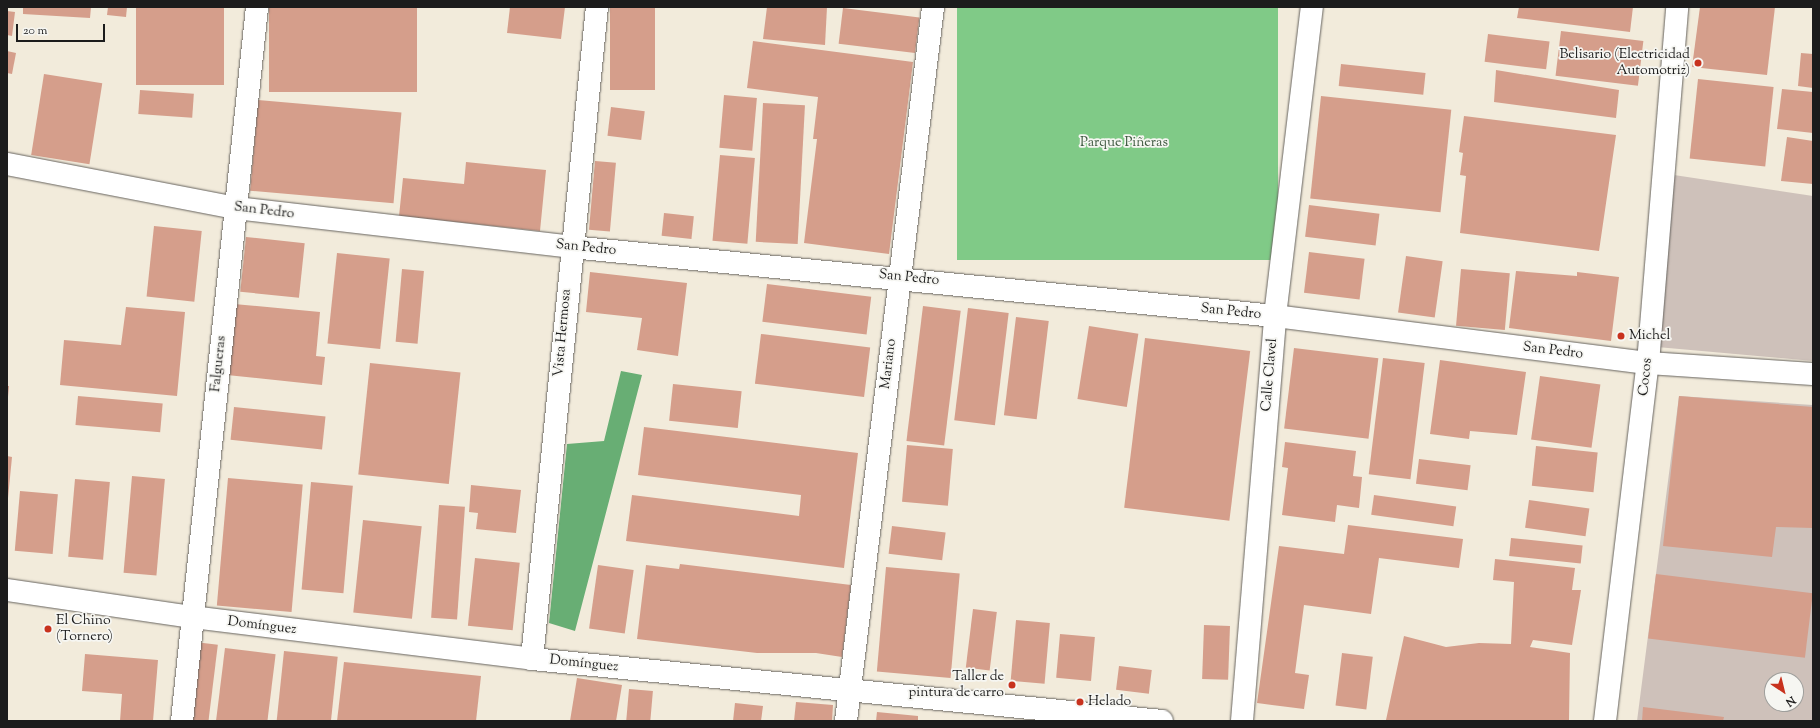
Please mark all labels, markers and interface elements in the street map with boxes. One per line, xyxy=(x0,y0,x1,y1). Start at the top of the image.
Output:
scale bar xyxy=(18,16,107,42)
text: 20 m xyxy=(23,22,47,40)
place label: Belisario (Electricidad Automotriz) xyxy=(1559,47,1690,80)
marker: Belisario (Electricidad Automotriz) xyxy=(1693,58,1703,68)
park label: Parque Piñeras xyxy=(1080,135,1168,151)
street label: San Pedro xyxy=(233,199,295,223)
street label: San Pedro xyxy=(555,236,617,260)
street label: San Pedro xyxy=(878,266,940,290)
street label: Vista Hermosa xyxy=(551,288,575,378)
street label: San Pedro xyxy=(1200,300,1262,324)
place label: Michel xyxy=(1629,328,1670,344)
marker: Michel xyxy=(1616,331,1626,341)
street label: Falgueras xyxy=(208,335,230,393)
street label: Mariano xyxy=(878,338,900,390)
street label: Calle Clavel xyxy=(1258,338,1282,412)
street label: San Pedro xyxy=(1522,339,1584,363)
street label: Cocos xyxy=(1636,357,1656,397)
place label: El Chino (Tornero) xyxy=(56,613,113,646)
street label: Domínguez xyxy=(227,613,297,639)
marker: El Chino (Tornero) xyxy=(43,624,53,634)
street label: Domínguez xyxy=(549,652,619,676)
place label: Taller de pintura de carro xyxy=(909,669,1004,702)
north arrow xyxy=(1764,672,1804,712)
marker: Taller de pintura de carro xyxy=(1007,680,1017,690)
text: N xyxy=(1782,692,1798,710)
place label: Helado xyxy=(1088,694,1131,710)
marker: Helado xyxy=(1075,697,1085,707)

